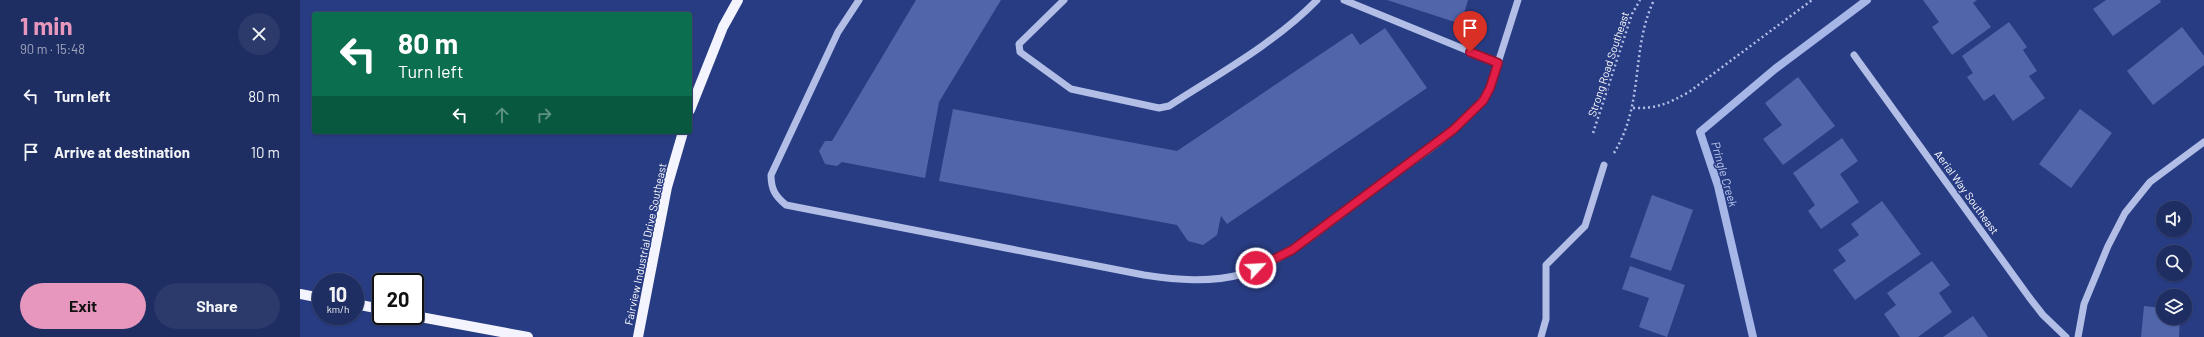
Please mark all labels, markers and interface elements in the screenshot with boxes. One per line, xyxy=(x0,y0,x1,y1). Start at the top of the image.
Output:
street label: Strong Road Southeast xyxy=(1585,10,1631,118)
text: 1 min xyxy=(20,11,73,40)
pin xyxy=(1453,11,1487,52)
button: close xyxy=(238,13,280,55)
icon: arrive xyxy=(1459,17,1481,39)
text: 80 m xyxy=(398,26,458,60)
icon: left xyxy=(332,28,384,80)
text: 90 m · 15:48 xyxy=(20,41,85,57)
text: Turn left xyxy=(398,60,464,82)
icon: left xyxy=(20,85,42,107)
text: Turn left xyxy=(54,87,110,105)
text: 80 m xyxy=(248,87,280,105)
icon: left xyxy=(449,104,471,126)
icon: ahead xyxy=(491,104,513,126)
icon: right xyxy=(533,104,555,126)
water label: Pringle Creek xyxy=(1709,140,1741,208)
icon: arrive xyxy=(20,141,42,163)
text: Arrive at destination xyxy=(54,143,190,161)
text: 10 m xyxy=(251,143,280,161)
street label: Aerial Way Southeast xyxy=(1932,148,2002,236)
street label: Fairview Industrial Drive Southeast xyxy=(621,162,669,326)
map controls xyxy=(2156,201,2192,325)
button: sound xyxy=(2156,201,2192,237)
button: search xyxy=(2156,245,2192,281)
position arrow xyxy=(1235,247,1277,289)
speed limit sign: 20 xyxy=(372,273,424,325)
text: 10 xyxy=(329,282,347,306)
button: Exit xyxy=(20,283,146,329)
button: Share xyxy=(154,283,280,329)
button: layers xyxy=(2156,289,2192,325)
text: km/h xyxy=(327,303,349,315)

